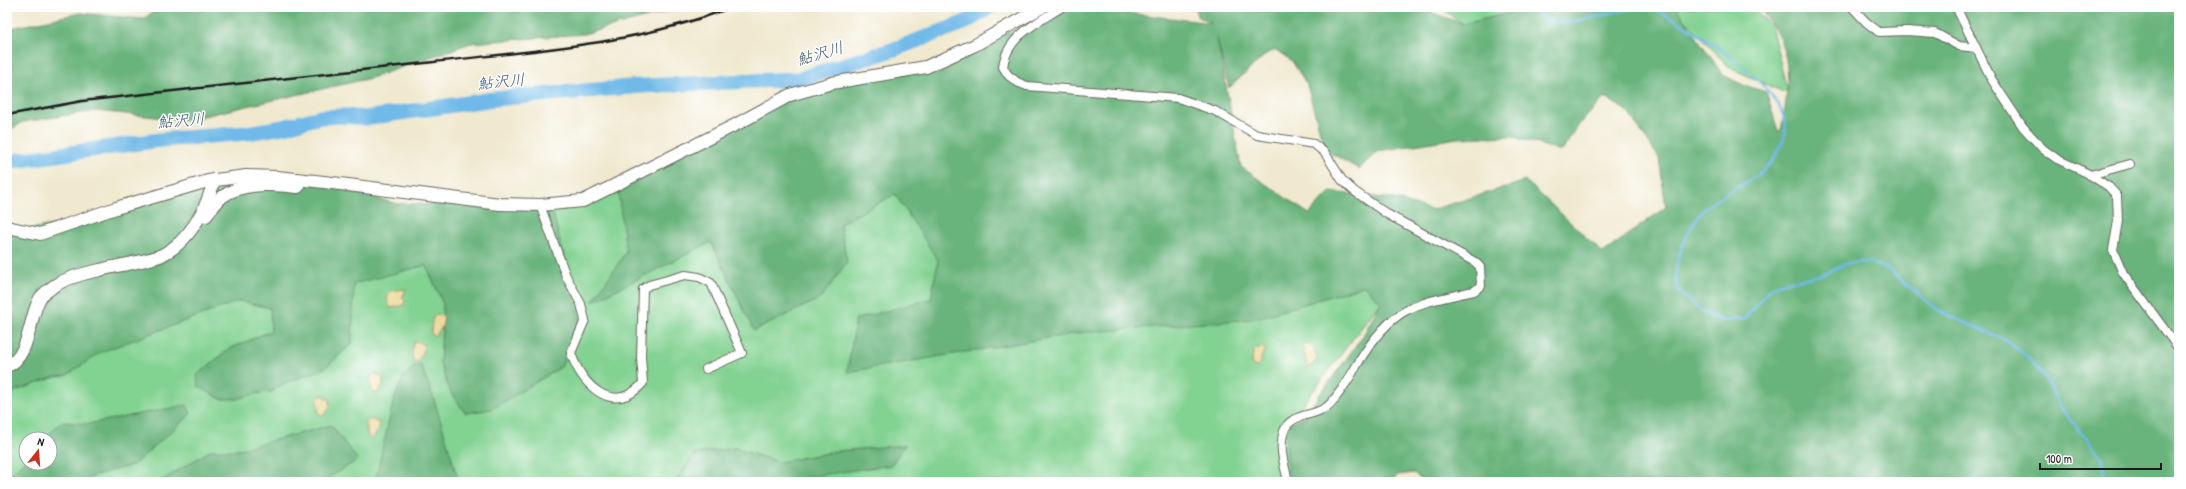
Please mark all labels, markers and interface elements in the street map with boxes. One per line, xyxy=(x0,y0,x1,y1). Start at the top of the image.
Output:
water label: 鮎沢川 xyxy=(794,36,846,70)
water label: 鮎沢川 xyxy=(476,68,526,94)
water label: 鮎沢川 xyxy=(156,107,206,133)
north arrow xyxy=(18,431,58,471)
text: N xyxy=(36,434,46,449)
scale bar xyxy=(2040,445,2161,471)
text: 100 m xyxy=(2046,450,2072,467)

